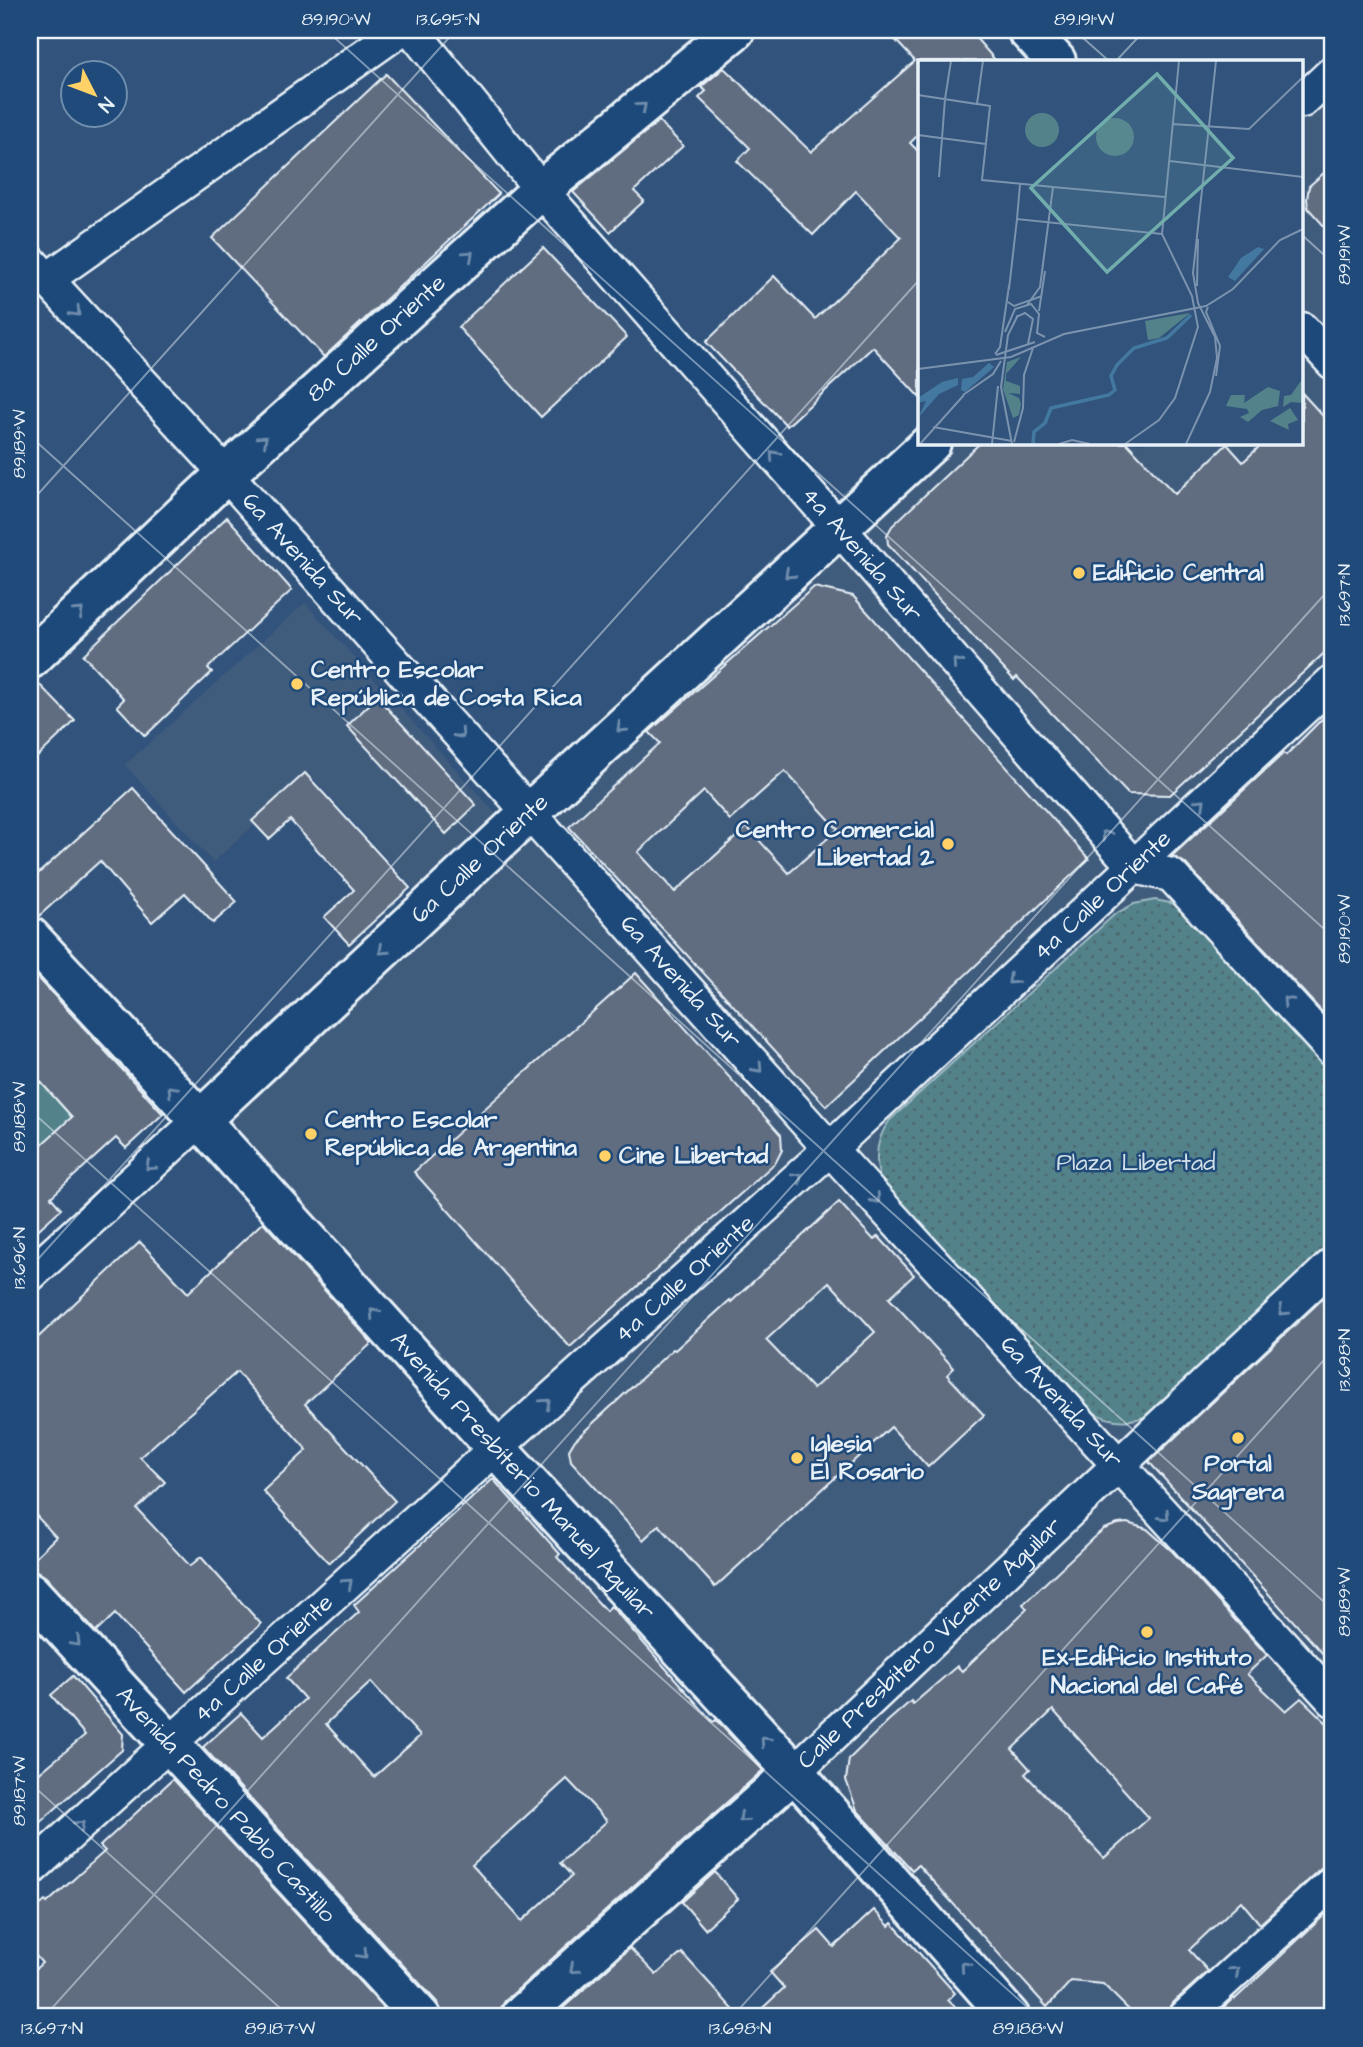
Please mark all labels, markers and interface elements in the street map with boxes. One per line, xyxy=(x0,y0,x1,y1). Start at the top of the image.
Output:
text: 89.190°W xyxy=(301,7,371,32)
text: 13.695°N xyxy=(416,7,480,32)
text: 89.191°W xyxy=(1054,7,1114,32)
north arrow xyxy=(60,60,130,130)
inset map xyxy=(918,60,1304,444)
text: N xyxy=(91,91,120,118)
one-way arrow xyxy=(633,103,646,115)
text: 89.191°W xyxy=(1332,225,1357,285)
one-way arrow xyxy=(461,251,474,263)
street label: 8a Calle Oriente xyxy=(299,266,454,410)
one-way arrow xyxy=(67,304,80,317)
text: 89.189°W xyxy=(7,409,32,479)
one-way arrow xyxy=(255,436,268,448)
one-way arrow xyxy=(770,450,783,463)
street label: 4a Avenida Sur xyxy=(793,479,930,629)
street label: 6a Avenida Sur xyxy=(234,485,371,633)
place label: Edificio Central xyxy=(1093,556,1264,590)
text: 13.697°N xyxy=(1332,564,1357,626)
marker: Edificio Central xyxy=(1071,565,1087,581)
one-way arrow xyxy=(784,566,797,578)
one-way arrow xyxy=(71,608,84,621)
place label: Centro Escolar República de Costa Rica xyxy=(311,653,582,715)
one-way arrow xyxy=(952,658,965,671)
marker: Centro Escolar República de Costa Rica xyxy=(289,676,305,692)
one-way arrow xyxy=(616,720,629,733)
one-way arrow xyxy=(451,725,464,738)
street label: 6a Calle Oriente xyxy=(404,786,556,931)
one-way arrow xyxy=(1193,799,1206,812)
place label: Centro Comercial Libertad 2 xyxy=(736,813,934,875)
street label: 4a Calle Oriente xyxy=(1026,822,1179,969)
one-way arrow xyxy=(1102,830,1114,843)
marker: Centro Comercial Libertad 2 xyxy=(940,836,956,852)
text: 89.190°W xyxy=(1332,894,1357,964)
street label: 6a Avenida Sur xyxy=(612,908,749,1056)
one-way arrow xyxy=(378,941,391,954)
one-way arrow xyxy=(1007,971,1020,984)
one-way arrow xyxy=(1283,996,1295,1009)
one-way arrow xyxy=(750,1060,762,1073)
text: 89.188°W xyxy=(7,1081,32,1152)
one-way arrow xyxy=(168,1085,180,1098)
place label: Centro Escolar República de Argentina xyxy=(325,1103,578,1166)
marker: Centro Escolar República de Argentina xyxy=(303,1126,319,1142)
place label: Cine Libertad xyxy=(619,1139,769,1173)
park label: Plaza Libertad xyxy=(1056,1146,1216,1180)
marker: Cine Libertad xyxy=(597,1148,613,1164)
one-way arrow xyxy=(145,1158,158,1170)
one-way arrow xyxy=(790,1173,803,1185)
one-way arrow xyxy=(868,1191,881,1204)
street label: 4a Calle Oriente xyxy=(607,1207,762,1351)
text: 13.696°N xyxy=(7,1227,32,1289)
one-way arrow xyxy=(1279,1303,1292,1315)
one-way arrow xyxy=(370,1308,382,1321)
street label: Avenida Presbíterio Manuel Aguilar xyxy=(382,1324,663,1627)
street label: 6a Avenida Sur xyxy=(992,1329,1130,1476)
text: 13.698°N xyxy=(1332,1329,1357,1391)
one-way arrow xyxy=(538,1398,551,1411)
place label: Iglesia El Rosario xyxy=(811,1427,924,1489)
marker: Portal Sagrera xyxy=(1230,1430,1246,1446)
place label: Portal Sagrera xyxy=(1191,1447,1285,1510)
marker: Iglesia El Rosario xyxy=(789,1450,805,1466)
one-way arrow xyxy=(1157,1508,1169,1521)
street label: Calle Presbítero Vicente Aguilar xyxy=(790,1510,1070,1777)
text: 89.189°W xyxy=(1332,1567,1357,1637)
one-way arrow xyxy=(340,1578,353,1591)
street label: 4a Calle Oriente xyxy=(186,1586,341,1731)
marker: Ex-Edificio Instituto Nacional del Café xyxy=(1139,1624,1155,1640)
one-way arrow xyxy=(68,1634,80,1647)
place label: Ex-Edificio Instituto Nacional del Café xyxy=(1042,1641,1252,1703)
street label: Avenida Pedro Pablo Castillo xyxy=(108,1679,344,1931)
one-way arrow xyxy=(761,1736,773,1749)
text: 89.187°W xyxy=(7,1756,32,1826)
one-way arrow xyxy=(738,1809,751,1822)
one-way arrow xyxy=(72,1821,85,1833)
one-way arrow xyxy=(355,1946,367,1959)
one-way arrow xyxy=(569,1961,582,1973)
one-way arrow xyxy=(960,1961,973,1974)
one-way arrow xyxy=(1227,1967,1240,1980)
text: 13.697°N xyxy=(21,2016,83,2041)
text: 89.187°W xyxy=(245,2016,315,2041)
text: 13.698°N xyxy=(709,2016,771,2041)
text: 89.188°W xyxy=(993,2016,1064,2041)

